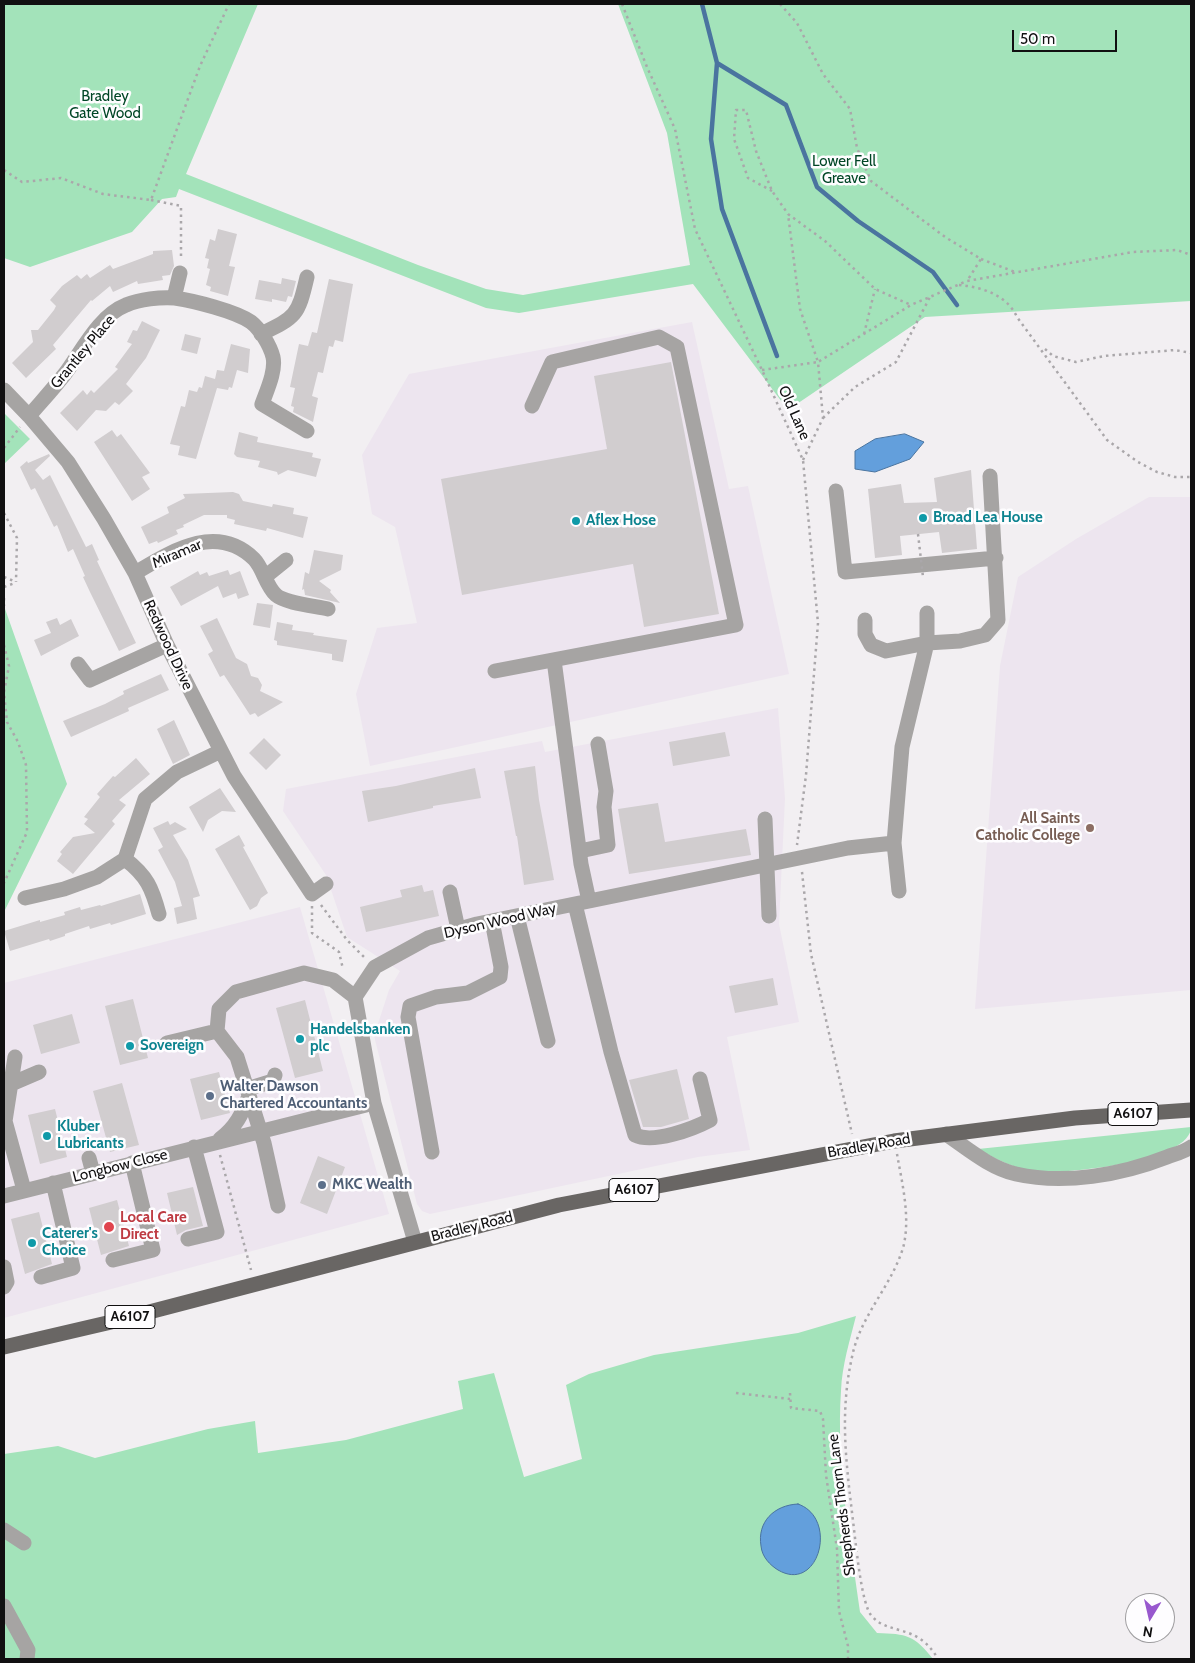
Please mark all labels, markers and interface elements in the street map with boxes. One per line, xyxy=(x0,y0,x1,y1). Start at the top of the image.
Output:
scale bar xyxy=(1015,20,1120,52)
text: 50 m xyxy=(1020,30,1055,48)
park label: Bradley Gate Wood xyxy=(69,88,141,123)
park label: Lower Fell Greave xyxy=(812,153,876,188)
street label: Grantley Place xyxy=(47,311,119,393)
street label: Old Lane xyxy=(774,383,814,443)
place label: Broad Lea House xyxy=(933,509,1043,527)
place label: Aflex Hose xyxy=(586,512,656,530)
marker: Broad Lea House xyxy=(917,512,929,524)
marker: Aflex Hose xyxy=(570,515,582,527)
street label: Miramar xyxy=(149,536,205,572)
street label: Redwood Drive xyxy=(139,597,197,693)
place label: All Saints Catholic College xyxy=(976,810,1080,845)
marker: All Saints Catholic College xyxy=(1084,822,1096,834)
street label: Dyson Wood Way xyxy=(442,899,558,943)
place label: Handelsbanken plc xyxy=(310,1021,410,1056)
marker: Handelsbanken plc xyxy=(294,1033,306,1045)
place label: Sovereign xyxy=(140,1037,204,1055)
marker: Sovereign xyxy=(124,1040,136,1052)
place label: Walter Dawson Chartered Accountants xyxy=(220,1078,367,1113)
marker: Walter Dawson Chartered Accountants xyxy=(204,1090,216,1102)
road number: A6107 xyxy=(1108,1102,1158,1126)
place label: Kluber Lubricants xyxy=(57,1118,124,1153)
marker: Kluber Lubricants xyxy=(41,1130,53,1142)
street label: Bradley Road xyxy=(826,1130,912,1162)
street label: Longbow Close xyxy=(71,1146,169,1186)
place label: MKC Wealth xyxy=(332,1176,412,1194)
road number: A6107 xyxy=(609,1178,659,1202)
marker: MKC Wealth xyxy=(316,1179,328,1191)
street label: Bradley Road xyxy=(429,1208,515,1246)
place label: Local Care Direct xyxy=(120,1209,187,1244)
marker: Local Care Direct xyxy=(102,1220,116,1234)
place label: Caterer's Choice xyxy=(42,1225,98,1260)
marker: Caterer's Choice xyxy=(26,1237,38,1249)
road number: A6107 xyxy=(105,1305,155,1328)
street label: Shepherds Thorn Lane xyxy=(824,1433,860,1577)
north arrow xyxy=(1125,1593,1175,1643)
text: N xyxy=(1142,1622,1154,1641)

